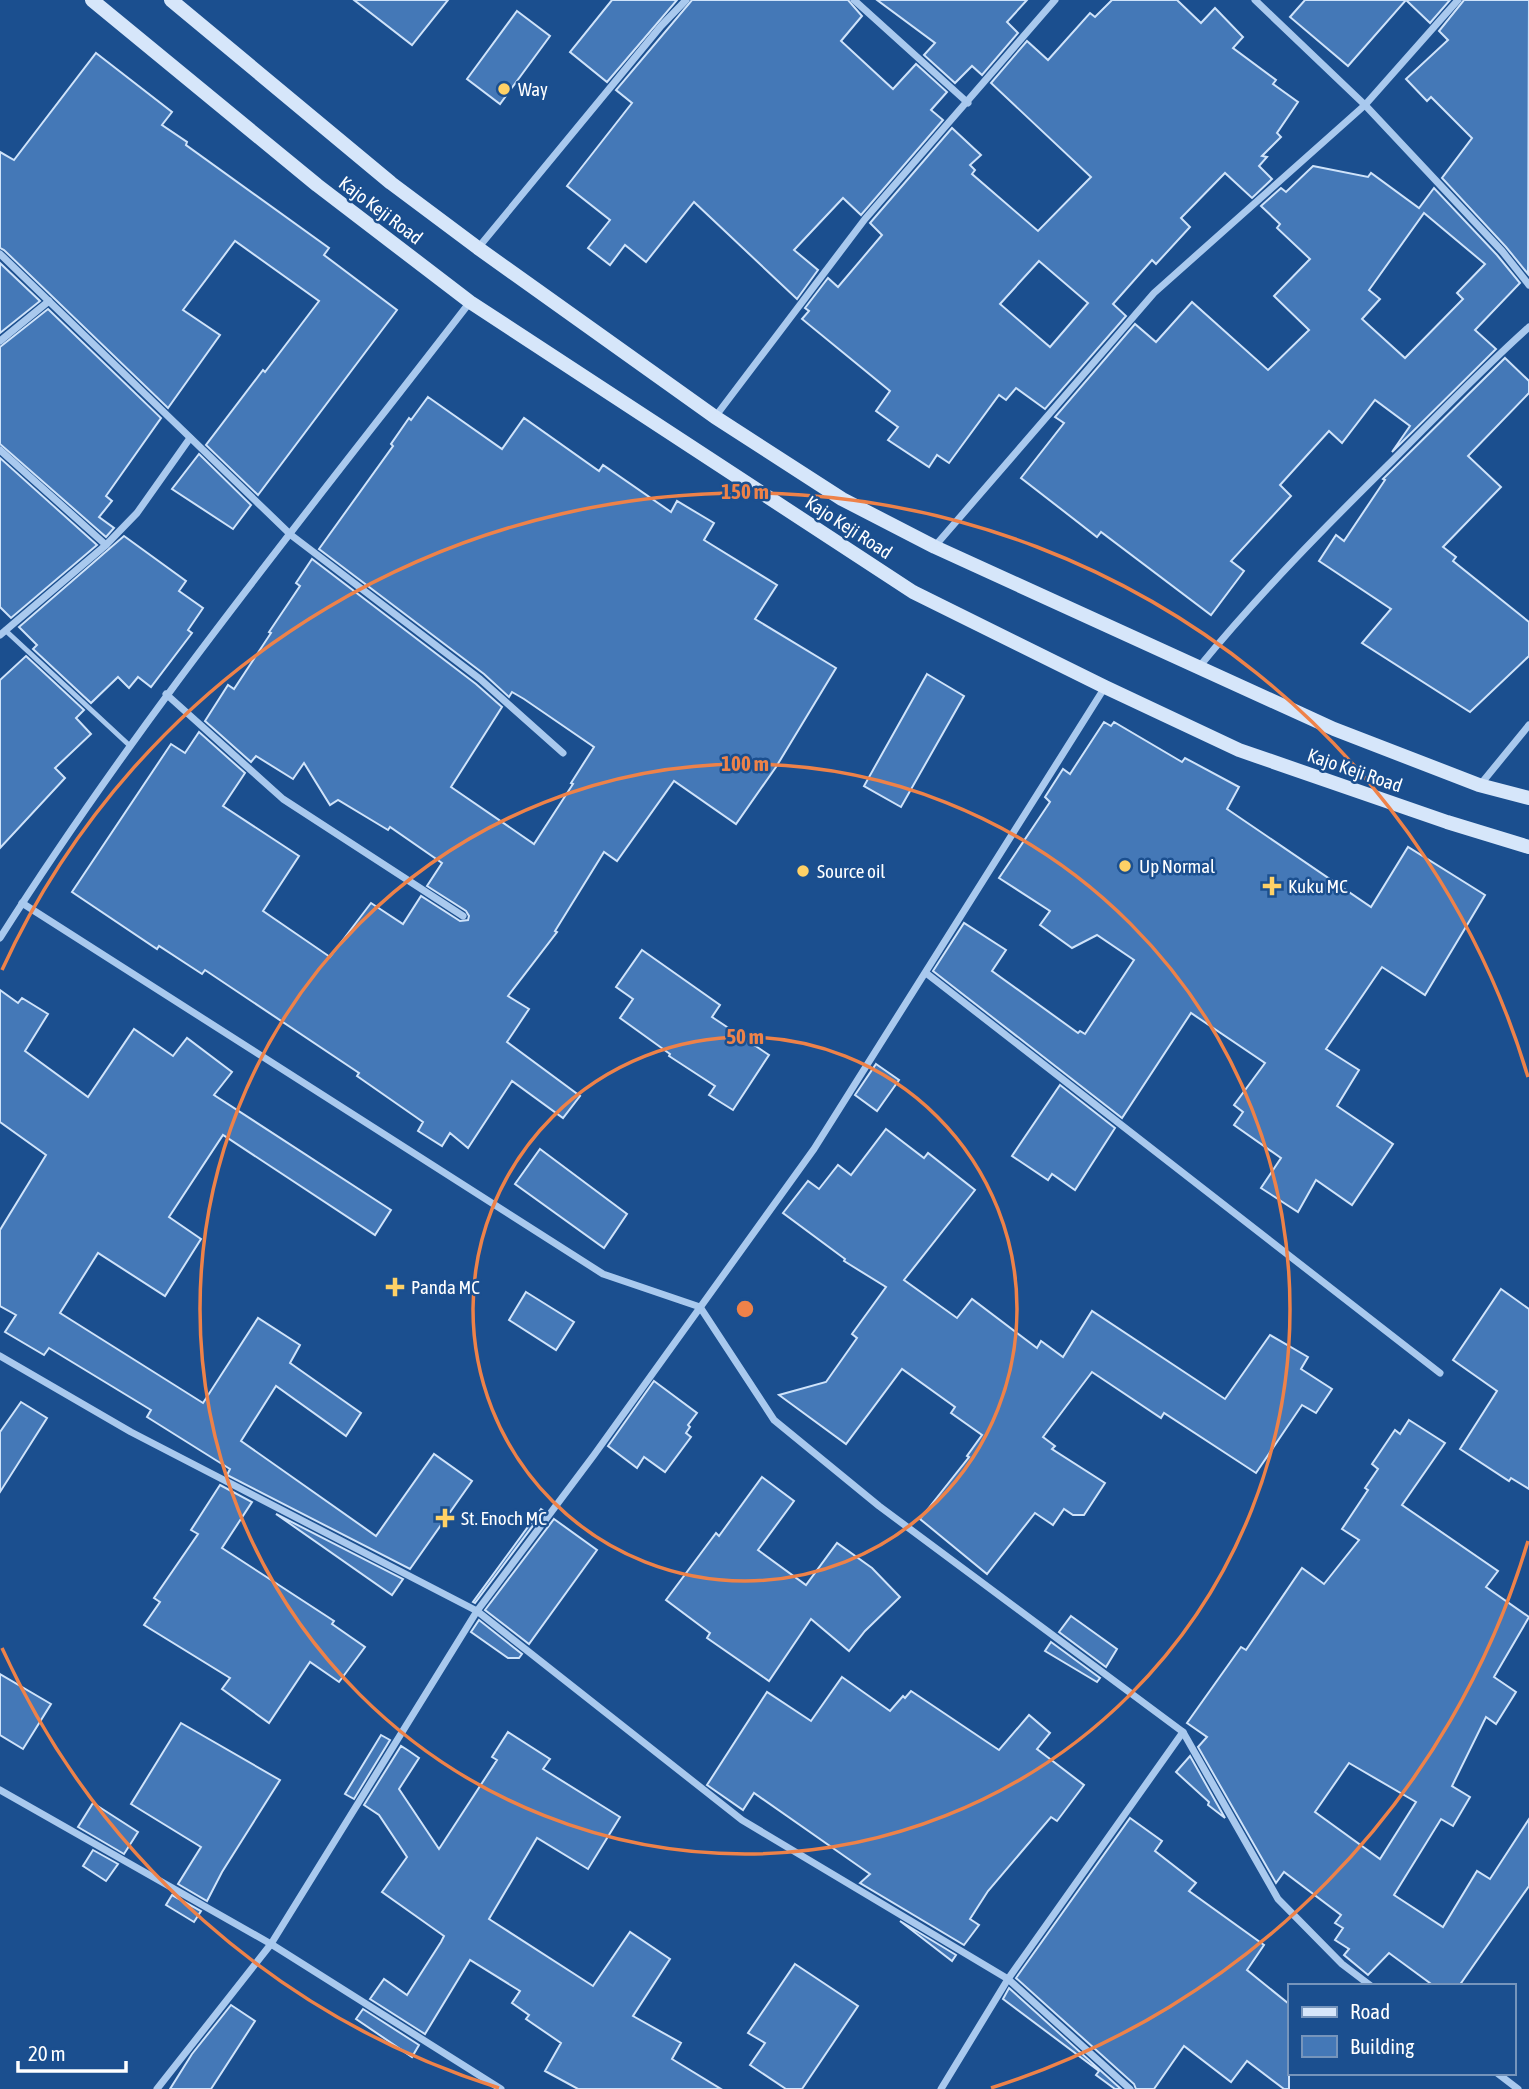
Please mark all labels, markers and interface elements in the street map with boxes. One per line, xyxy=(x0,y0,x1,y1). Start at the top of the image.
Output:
place label: Way xyxy=(518,78,548,100)
marker: Way xyxy=(496,81,512,97)
street label: Kajo Keji Road xyxy=(335,171,427,249)
text: 150 m xyxy=(721,479,769,503)
street label: Kajo Keji Road xyxy=(802,491,896,563)
street label: Kajo Keji Road xyxy=(1305,744,1405,796)
text: 100 m xyxy=(721,751,769,775)
place label: Up Normal xyxy=(1139,855,1215,877)
marker: Up Normal xyxy=(1117,858,1133,874)
place label: Source oil xyxy=(817,860,885,882)
marker: Source oil xyxy=(795,863,811,879)
place label: Kuku MC xyxy=(1288,875,1348,897)
marker: Kuku MC xyxy=(1262,876,1282,896)
text: 50 m xyxy=(726,1024,764,1048)
place label: Panda MC xyxy=(411,1276,480,1298)
marker: Panda MC xyxy=(385,1277,405,1297)
centre of rings xyxy=(733,1297,757,1321)
place label: St. Enoch MC xyxy=(461,1507,547,1529)
marker: St. Enoch MC xyxy=(435,1508,455,1528)
legend xyxy=(1288,1984,1515,2075)
text: Road xyxy=(1350,1999,1390,2023)
scale bar xyxy=(18,2030,126,2074)
text: Building xyxy=(1350,2034,1414,2058)
text: 20 m xyxy=(28,2041,66,2065)

